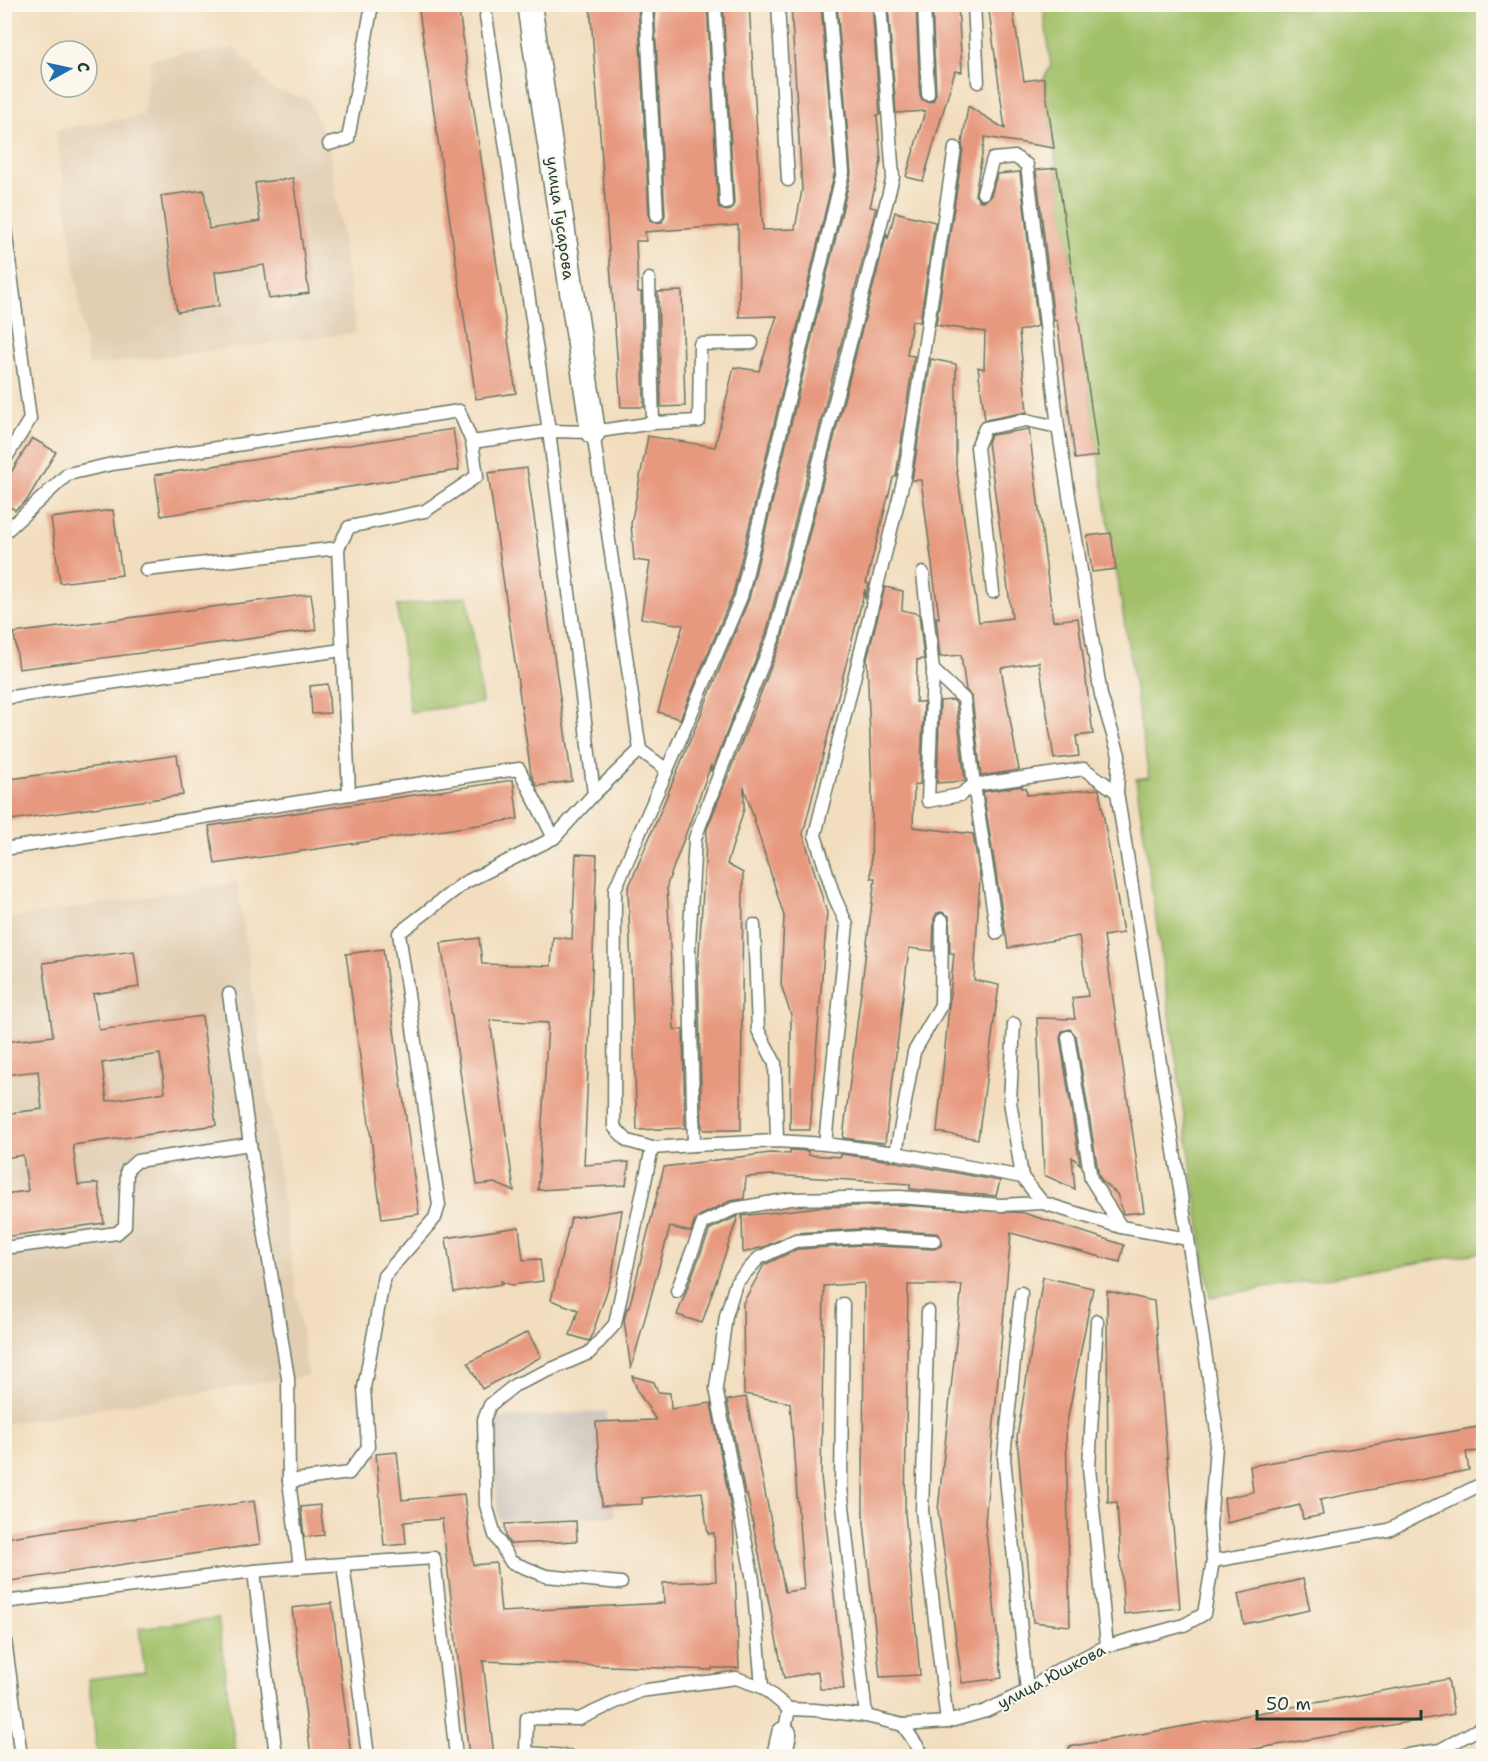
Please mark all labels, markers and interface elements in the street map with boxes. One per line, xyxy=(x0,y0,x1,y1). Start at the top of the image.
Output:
north arrow xyxy=(39,39,99,99)
text: С xyxy=(72,61,94,73)
street label: улица Гусарова xyxy=(541,155,580,281)
street label: улица Юшкова xyxy=(994,1639,1109,1714)
scale bar xyxy=(1257,1683,1420,1721)
text: 50 m xyxy=(1266,1692,1311,1716)

